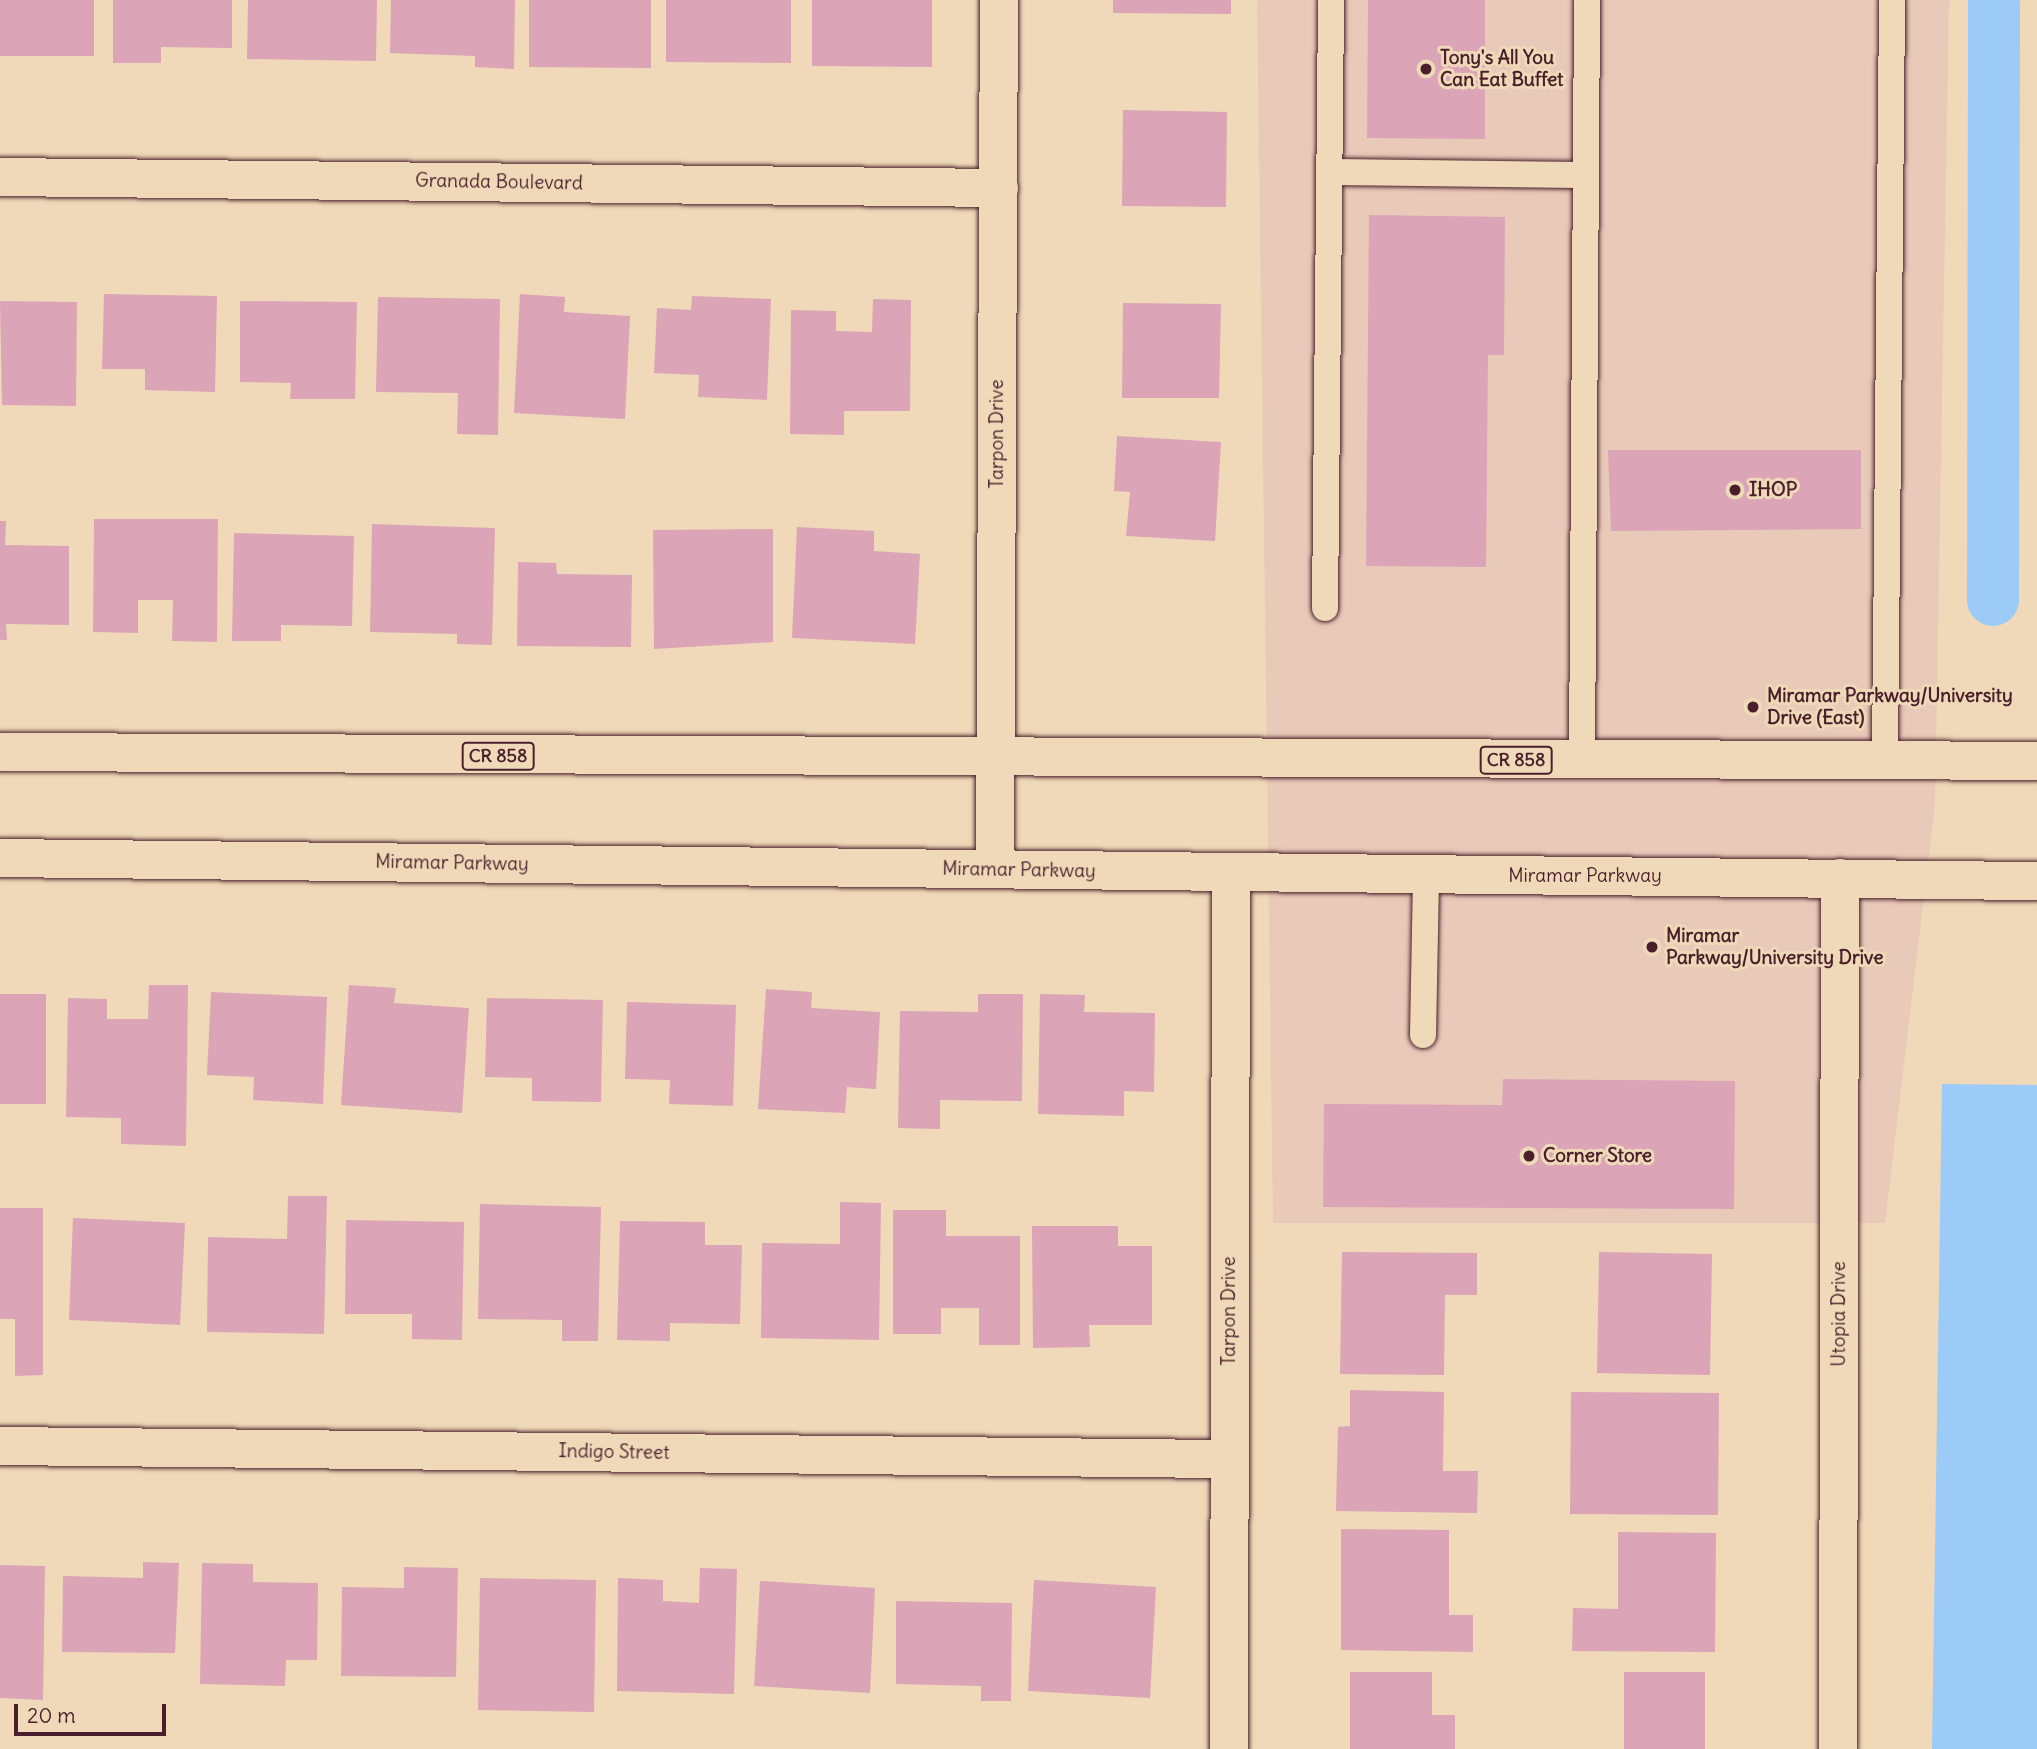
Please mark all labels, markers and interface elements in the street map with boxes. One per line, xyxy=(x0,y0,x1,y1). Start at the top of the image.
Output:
place label: Tony's All You Can Eat Buffet xyxy=(1440,47,1564,91)
marker: Tony's All You Can Eat Buffet xyxy=(1418,61,1434,77)
street label: Granada Boulevard xyxy=(415,169,583,195)
street label: Tarpon Drive xyxy=(986,379,1008,489)
place label: IHOP xyxy=(1749,479,1797,501)
marker: IHOP xyxy=(1727,482,1743,498)
place label: Miramar Parkway/University Drive (East) xyxy=(1767,685,2013,729)
marker: Miramar Parkway/University Drive (East) xyxy=(1745,699,1761,715)
road number: CR 858 xyxy=(461,742,535,770)
road number: CR 858 xyxy=(1479,746,1553,774)
street label: Miramar Parkway xyxy=(375,850,529,876)
street label: Miramar Parkway xyxy=(942,857,1096,883)
street label: Miramar Parkway xyxy=(1508,865,1662,887)
place label: Miramar Parkway/University Drive xyxy=(1666,925,1883,969)
marker: Miramar Parkway/University Drive xyxy=(1644,939,1660,955)
place label: Corner Store xyxy=(1543,1145,1652,1167)
marker: Corner Store xyxy=(1521,1148,1537,1164)
street label: Tarpon Drive xyxy=(1218,1256,1240,1366)
street label: Utopia Drive xyxy=(1828,1261,1850,1367)
street label: Indigo Street xyxy=(558,1440,670,1464)
scale bar xyxy=(18,1690,170,1734)
text: 20 m xyxy=(27,1702,76,1729)

